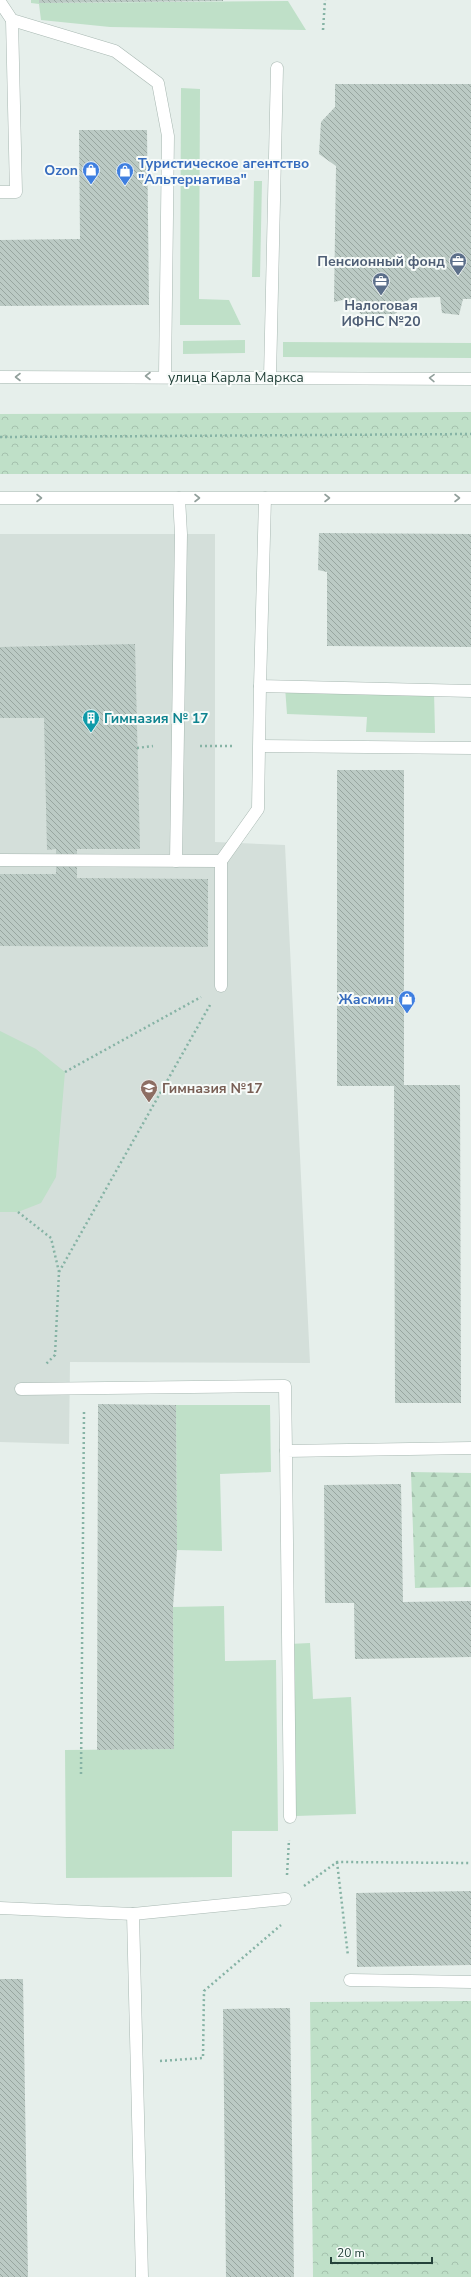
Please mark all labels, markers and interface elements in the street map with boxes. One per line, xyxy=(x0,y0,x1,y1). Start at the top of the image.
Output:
place label: Туристическое агентство "Альтернатива" xyxy=(138,154,309,189)
shop icon: Ozon xyxy=(81,160,101,185)
place label: Ozon xyxy=(44,161,78,180)
shop icon: Туристическое агентство "Альтернатива" xyxy=(115,161,135,186)
office icon: Пенсионный фонд xyxy=(448,251,468,276)
place label: Пенсионный фонд xyxy=(317,252,445,271)
office icon: Налоговая ИФНС №20 xyxy=(371,271,391,296)
place label: Налоговая ИФНС №20 xyxy=(341,296,421,331)
street label: улица Карла Маркса xyxy=(168,368,304,387)
one-way arrow xyxy=(145,372,151,380)
one-way arrow xyxy=(15,373,21,381)
one-way arrow xyxy=(429,374,435,382)
one-way arrow xyxy=(36,494,42,502)
one-way arrow xyxy=(194,494,200,502)
one-way arrow xyxy=(324,494,330,502)
one-way arrow xyxy=(454,494,460,502)
building icon: Гимназия № 17 xyxy=(81,708,101,733)
place label: Гимназия № 17 xyxy=(104,709,209,728)
shop icon: Жасмин xyxy=(397,989,417,1014)
place label: Жасмин xyxy=(339,990,394,1009)
school or university icon: Гимназия №17 xyxy=(139,1078,159,1103)
place label: Гимназия №17 xyxy=(162,1079,263,1098)
scale bar xyxy=(331,2239,432,2265)
text: 20 m xyxy=(337,2245,365,2261)

